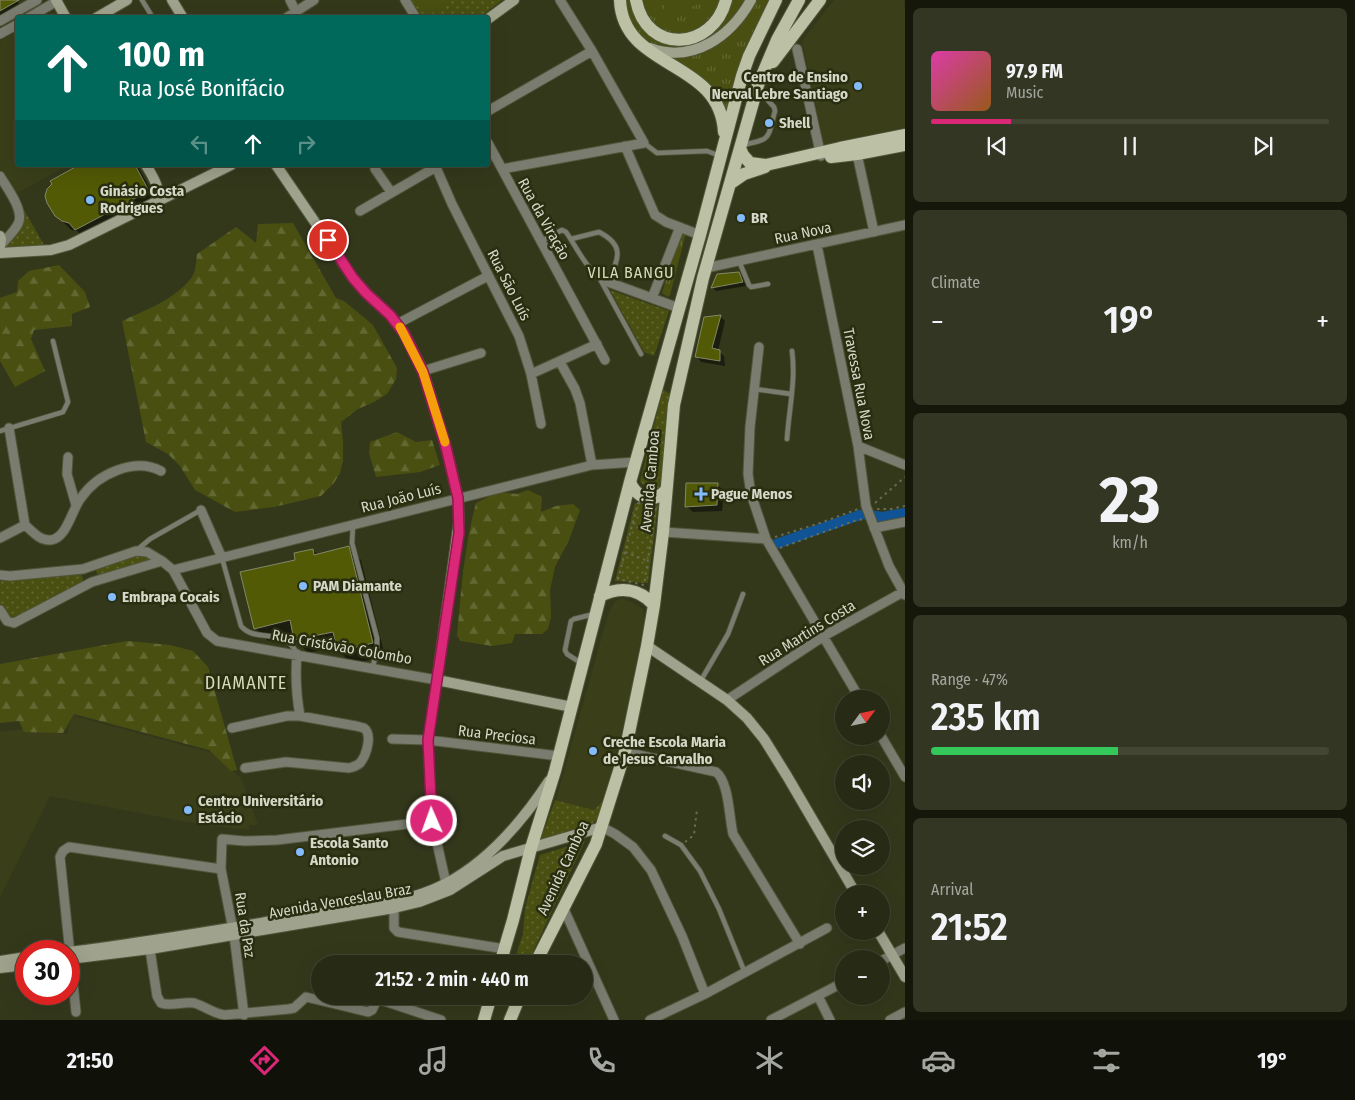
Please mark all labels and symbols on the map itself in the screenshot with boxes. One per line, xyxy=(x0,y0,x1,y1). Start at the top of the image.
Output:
place label: Centro de Ensino Nerval Lebre Santiago xyxy=(712,68,848,103)
marker: Centro de Ensino Nerval Lebre Santiago xyxy=(852,80,864,92)
place label: Shell xyxy=(779,114,811,132)
marker: Shell xyxy=(763,117,775,129)
street label: Rua da Viração xyxy=(514,175,574,263)
place label: Ginásio Costa Rodrigues xyxy=(100,182,185,217)
marker: Ginásio Costa Rodrigues xyxy=(84,194,96,206)
place label: BR xyxy=(751,209,768,227)
marker: BR xyxy=(735,212,747,224)
street label: Rua Nova xyxy=(773,218,833,248)
pin xyxy=(307,219,349,261)
street label: Rua São Luís xyxy=(483,246,535,324)
district label: VILA BANGU xyxy=(588,263,674,282)
street label: Travessa Rua Nova xyxy=(839,327,879,441)
street label: Avenida Camboa xyxy=(637,429,663,533)
street label: Rua João Luís xyxy=(359,479,443,517)
place label: Pague Menos xyxy=(711,485,793,503)
marker: Pague Menos xyxy=(695,488,707,500)
place label: PAM Diamante xyxy=(313,577,402,595)
marker: PAM Diamante xyxy=(297,580,309,592)
place label: Embrapa Cocais xyxy=(122,588,220,606)
marker: Embrapa Cocais xyxy=(106,591,118,603)
street label: Rua Martins Costa xyxy=(755,596,859,670)
street label: Rua Cristóvão Colombo xyxy=(271,626,414,668)
district label: DIAMANTE xyxy=(205,672,287,694)
north arrow xyxy=(835,690,890,745)
street label: Rua Preciosa xyxy=(457,721,537,749)
place label: Creche Escola Maria de Jesus Carvalho xyxy=(603,733,727,768)
marker: Creche Escola Maria de Jesus Carvalho xyxy=(587,745,599,757)
place label: Centro Universitário Estácio xyxy=(198,792,323,827)
position arrow xyxy=(405,794,457,846)
marker: Centro Universitário Estácio xyxy=(182,804,194,816)
street label: Avenida Camboa xyxy=(533,818,593,918)
place label: Escola Santo Antonio xyxy=(309,834,389,869)
marker: Escola Santo Antonio xyxy=(294,846,306,858)
street label: Avenida Venceslau Braz xyxy=(268,880,412,922)
street label: Rua da Paz xyxy=(231,891,259,959)
speed limit sign: 30 xyxy=(15,940,80,1005)

